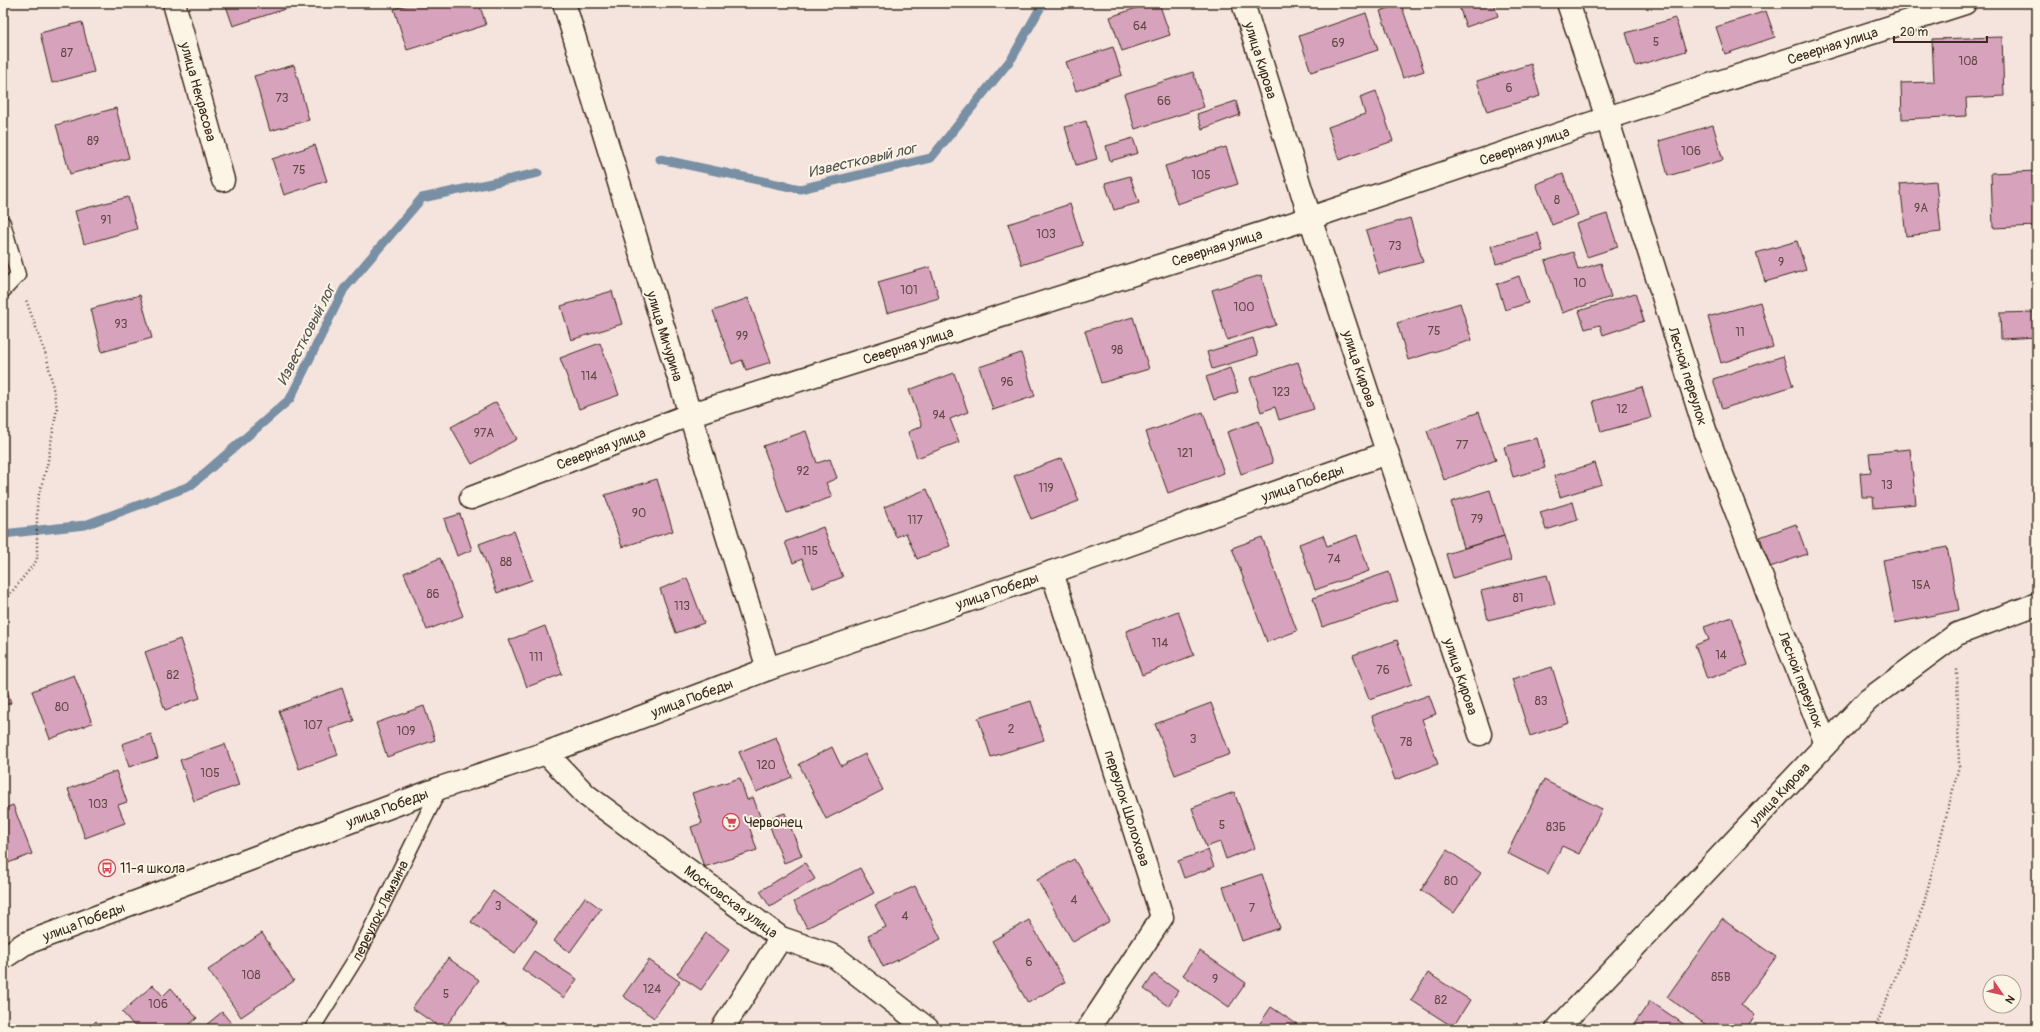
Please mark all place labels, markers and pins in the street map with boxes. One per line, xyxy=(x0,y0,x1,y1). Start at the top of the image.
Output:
supermarket icon: Червонец xyxy=(721,812,741,832)
place label: Червонец xyxy=(744,814,803,831)
bus stop icon: 11-я школа xyxy=(97,858,117,878)
place label: 11-я школа xyxy=(120,860,185,877)

